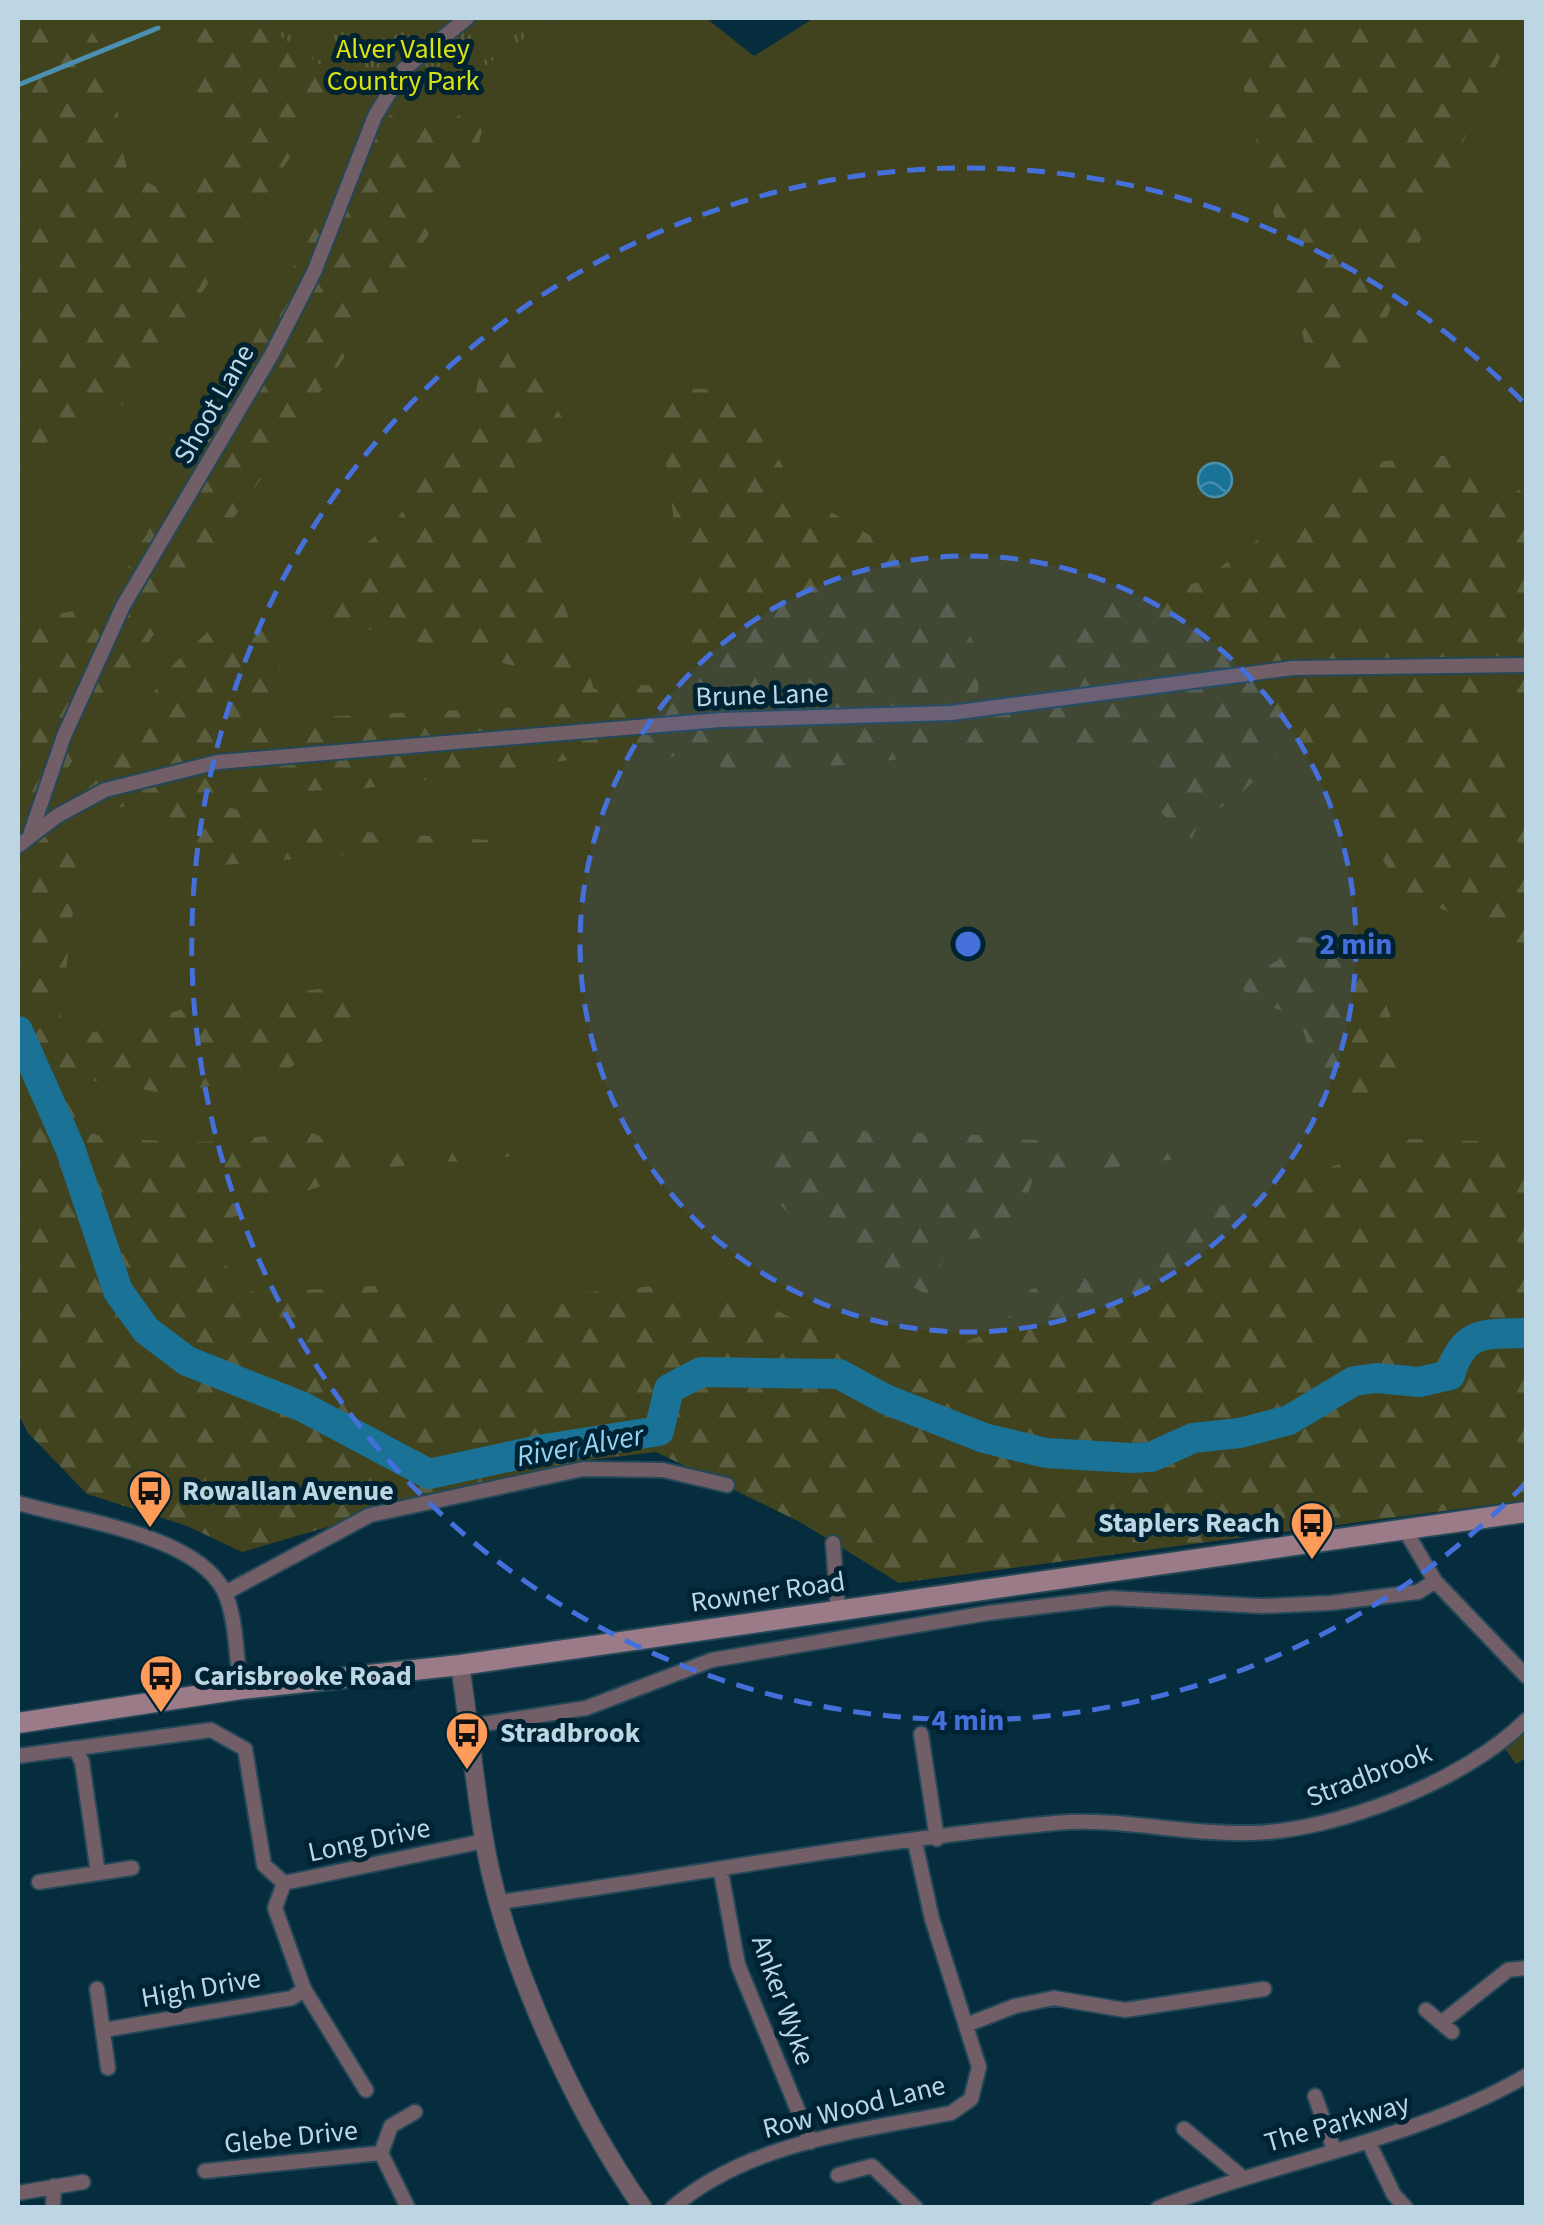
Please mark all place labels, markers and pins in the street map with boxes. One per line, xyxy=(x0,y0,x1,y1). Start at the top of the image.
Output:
centre of rings xyxy=(950,926,986,962)
bus stop icon: Rowallan Avenue xyxy=(127,1468,173,1529)
place label: Rowallan Avenue xyxy=(182,1471,394,1511)
bus stop icon: Staplers Reach xyxy=(1289,1500,1335,1561)
place label: Staplers Reach xyxy=(1098,1503,1280,1543)
bus stop icon: Carisbrooke Road xyxy=(138,1653,184,1714)
place label: Carisbrooke Road xyxy=(194,1656,412,1696)
bus stop icon: Stradbrook xyxy=(444,1710,490,1771)
place label: Stradbrook xyxy=(500,1713,641,1753)

